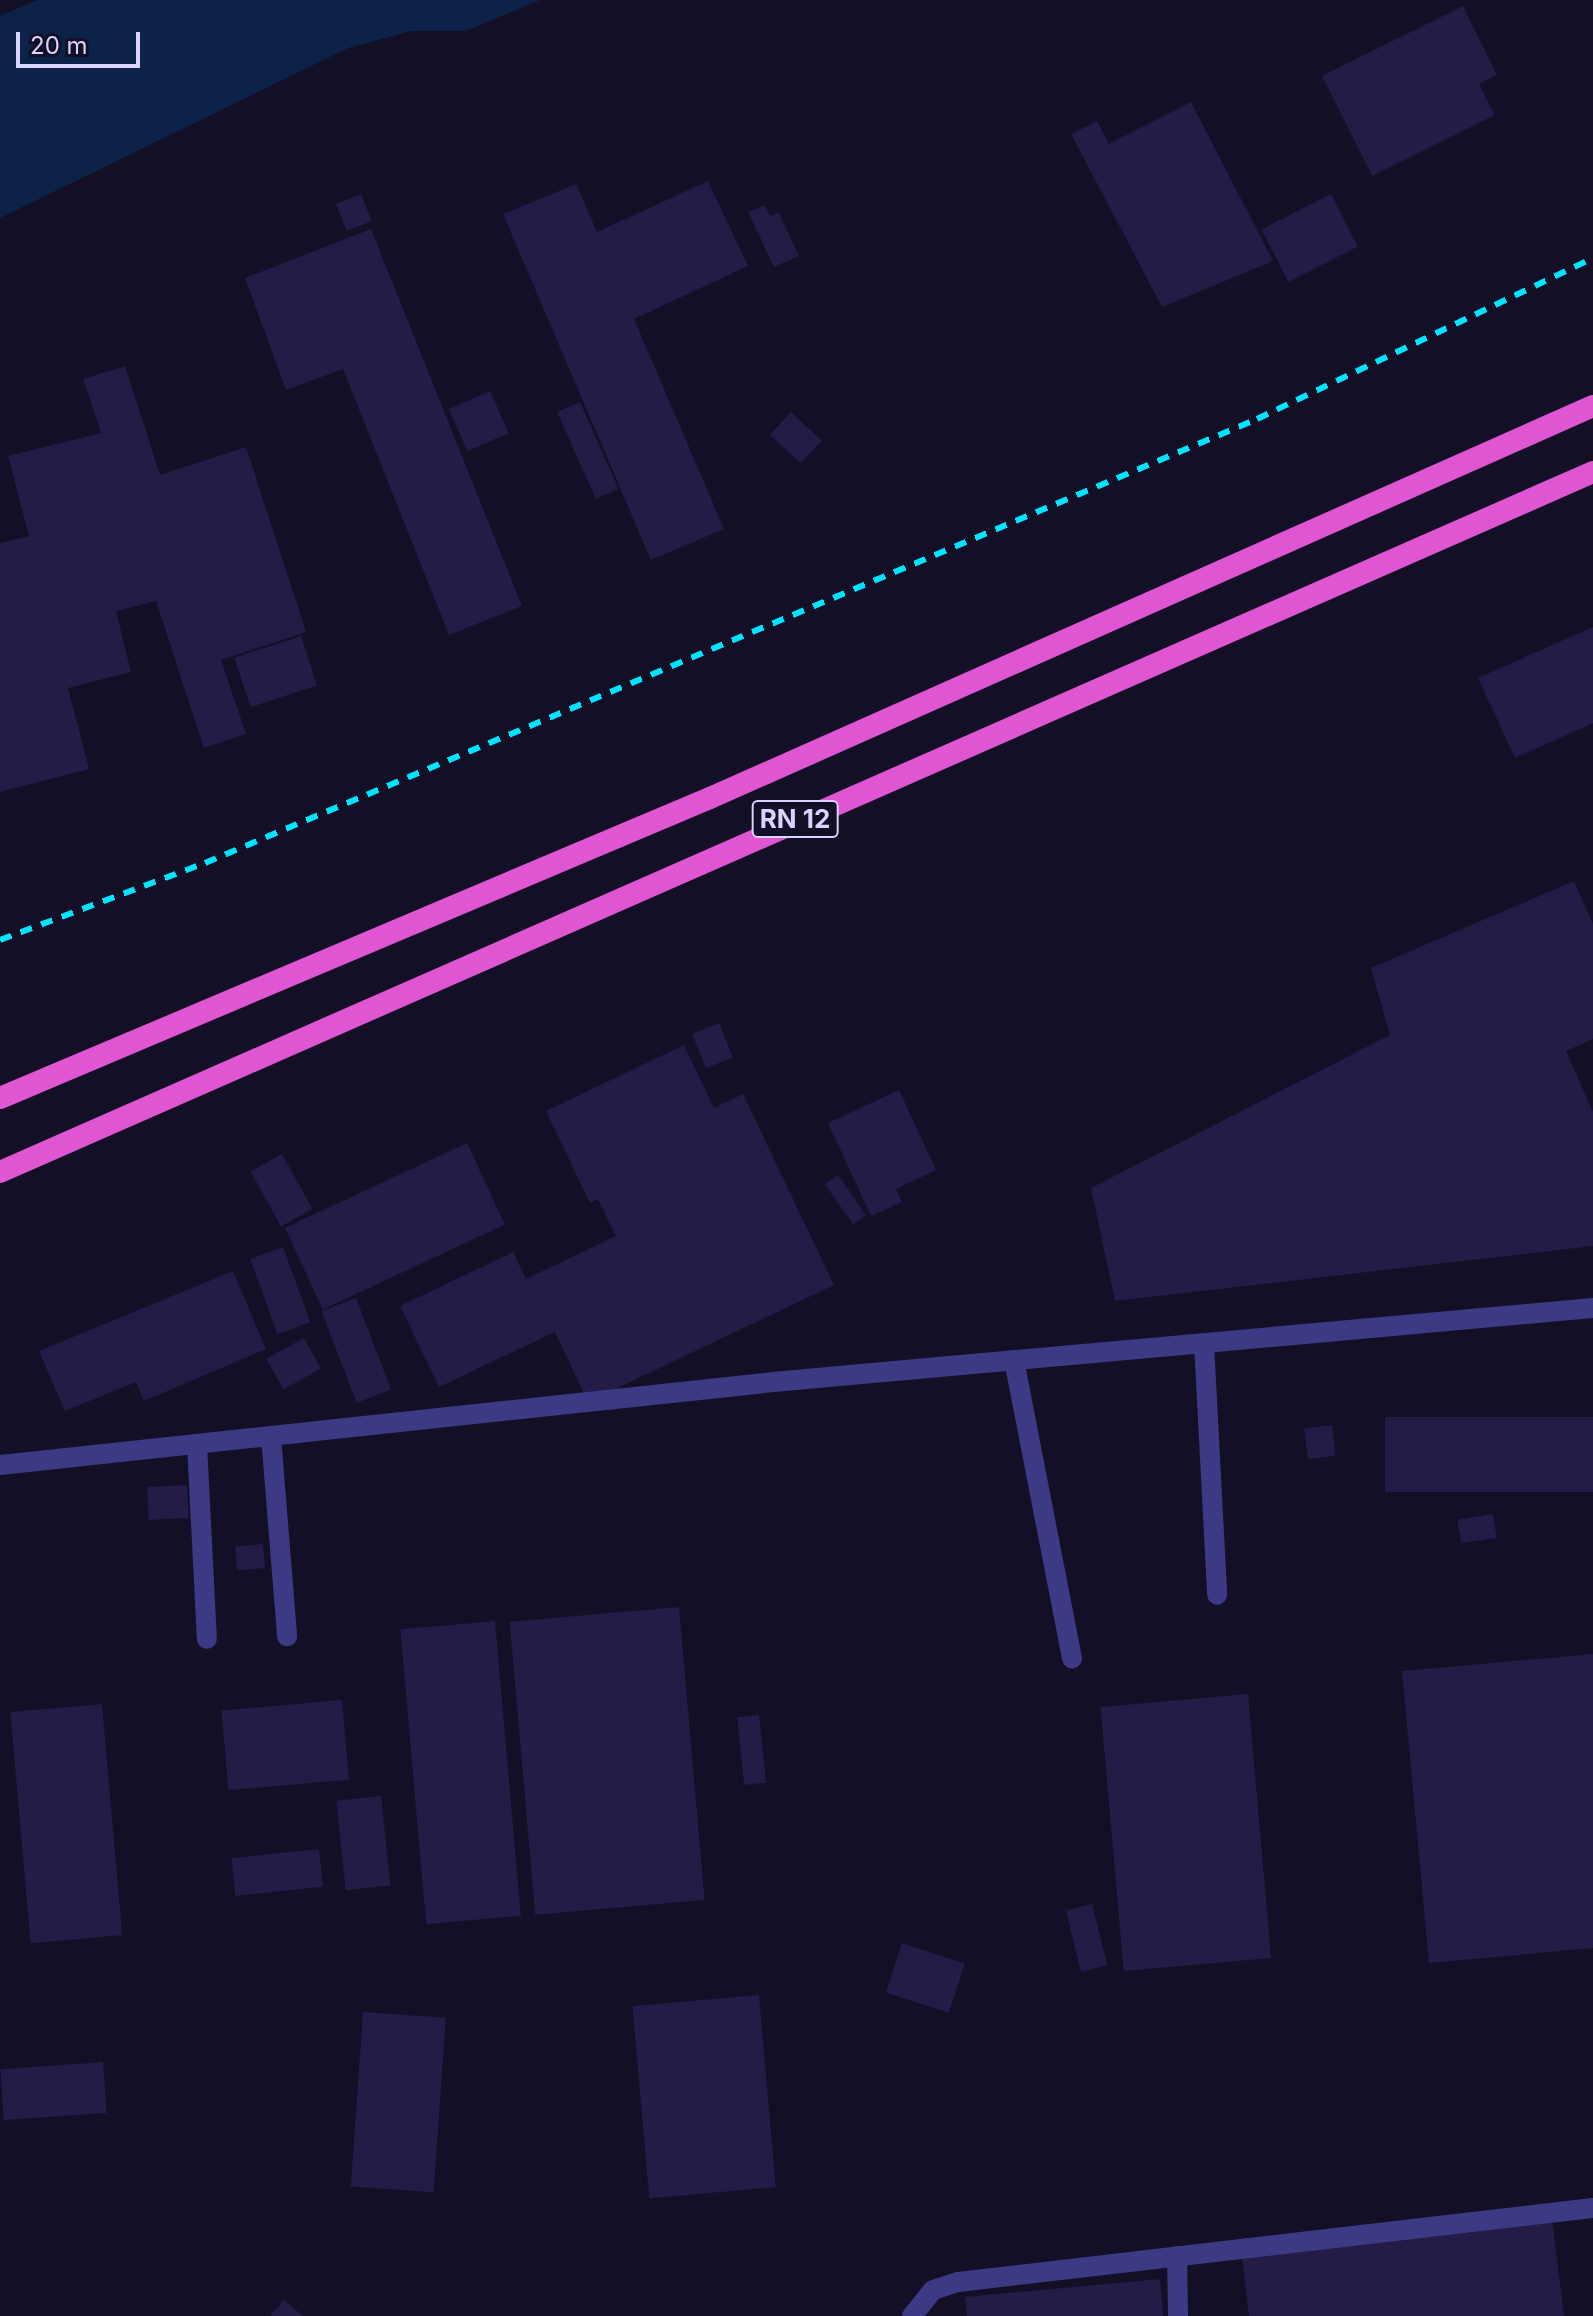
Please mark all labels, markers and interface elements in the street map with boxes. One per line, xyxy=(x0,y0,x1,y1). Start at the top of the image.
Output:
scale bar xyxy=(20,16,144,66)
text: 20 m xyxy=(30,31,88,60)
road number: RN 12 xyxy=(751,797,839,841)

